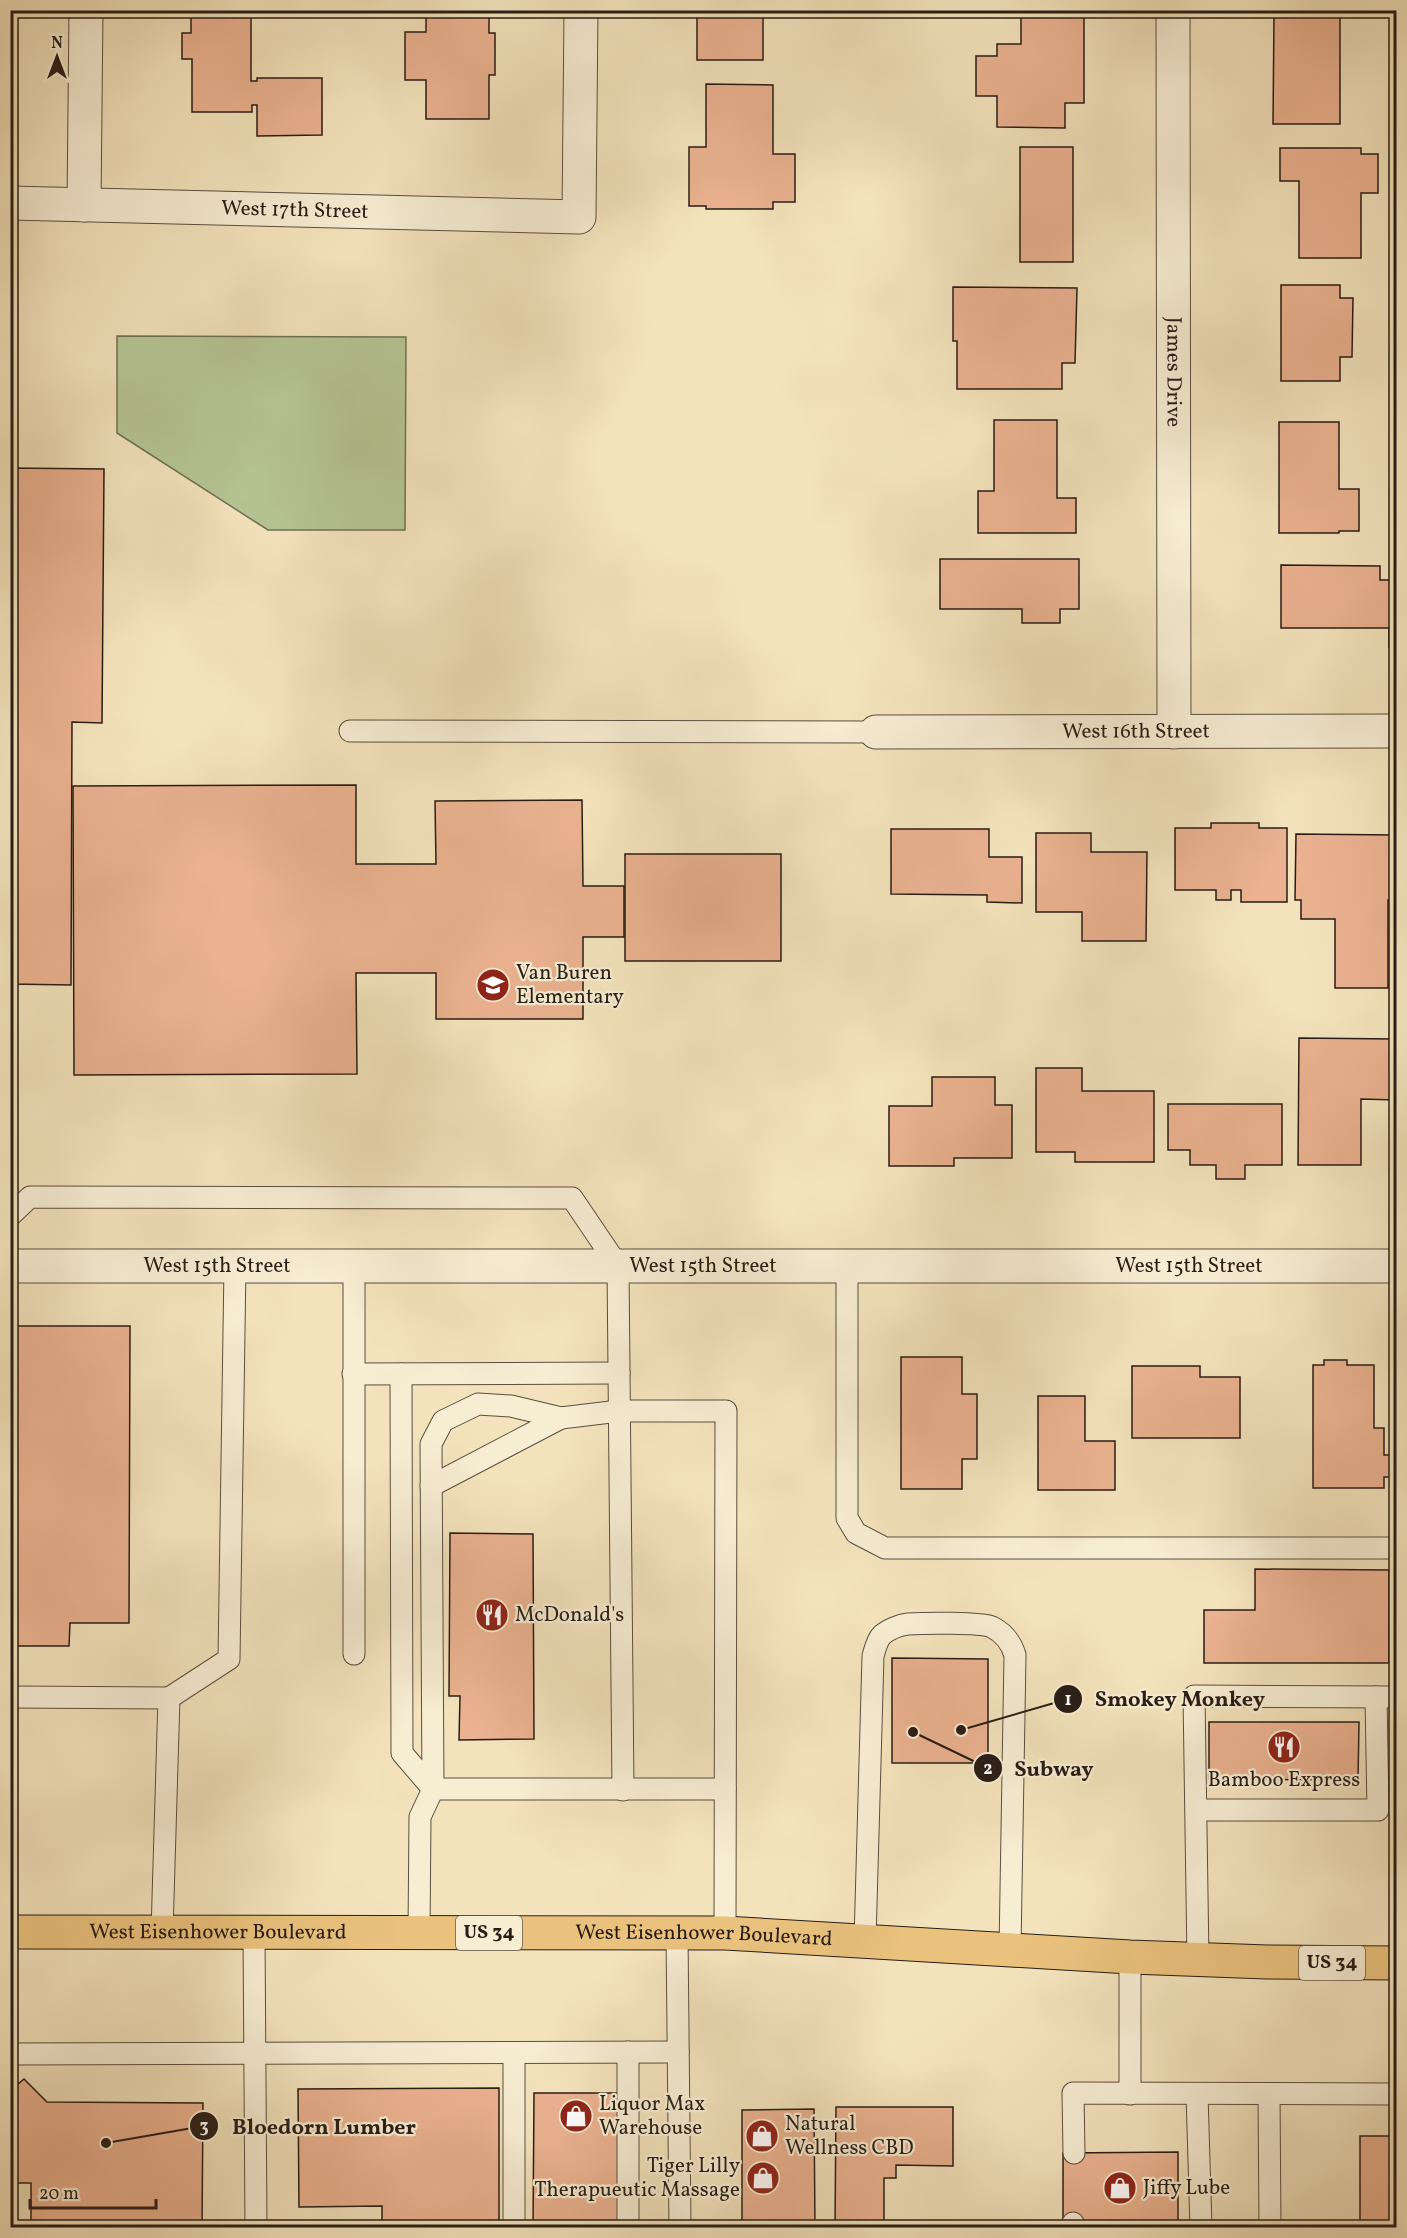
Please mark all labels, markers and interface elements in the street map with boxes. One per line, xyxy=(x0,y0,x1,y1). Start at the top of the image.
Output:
north arrow xyxy=(27,27,87,87)
text: N xyxy=(51,33,63,55)
street label: West 17th Street xyxy=(221,194,369,226)
street label: James Drive xyxy=(1159,317,1188,427)
street label: West 16th Street xyxy=(1062,717,1210,746)
place label: Van Buren Elementary xyxy=(516,959,625,1012)
school or university icon: Van Buren Elementary xyxy=(475,967,511,1003)
street label: West 15th Street xyxy=(143,1252,291,1281)
street label: West 15th Street xyxy=(629,1252,777,1281)
street label: West 15th Street xyxy=(1115,1252,1263,1281)
restaurant icon: McDonald's xyxy=(474,1597,510,1633)
place label: McDonald's xyxy=(515,1601,624,1630)
callout: Smokey Monkey xyxy=(1053,1679,1277,1719)
text: Smokey Monkey xyxy=(1095,1685,1266,1716)
text: 1 xyxy=(1064,1688,1072,1713)
restaurant icon: Bamboo Express xyxy=(1266,1729,1302,1765)
callout: Subway xyxy=(973,1748,1106,1788)
text: Subway xyxy=(1014,1755,1094,1786)
text: 2 xyxy=(983,1757,993,1782)
place label: Bamboo Express xyxy=(1208,1766,1360,1795)
road number: US 34 xyxy=(456,1916,522,1950)
street label: West Eisenhower Boulevard xyxy=(89,1918,347,1947)
street label: West Eisenhower Boulevard xyxy=(575,1918,833,1954)
road number: US 34 xyxy=(1299,1946,1365,1980)
place label: Liquor Max Warehouse xyxy=(599,2090,705,2143)
shop icon: Liquor Max Warehouse xyxy=(558,2098,594,2134)
callout: Bloedorn Lumber xyxy=(189,2106,428,2146)
place label: Natural Wellness CBD xyxy=(785,2110,914,2163)
text: Bloedorn Lumber xyxy=(232,2113,417,2144)
text: 3 xyxy=(199,2115,209,2140)
shop icon: Natural Wellness CBD xyxy=(744,2118,780,2154)
place label: Tiger Lilly Therapueutic Massage xyxy=(534,2152,741,2205)
shop icon: Tiger Lilly Therapueutic Massage xyxy=(745,2160,781,2196)
shop icon: Jiffy Lube xyxy=(1102,2170,1138,2206)
scale bar xyxy=(30,2172,156,2210)
place label: Jiffy Lube xyxy=(1143,2174,1230,2203)
text: 20 m xyxy=(39,2182,79,2207)

